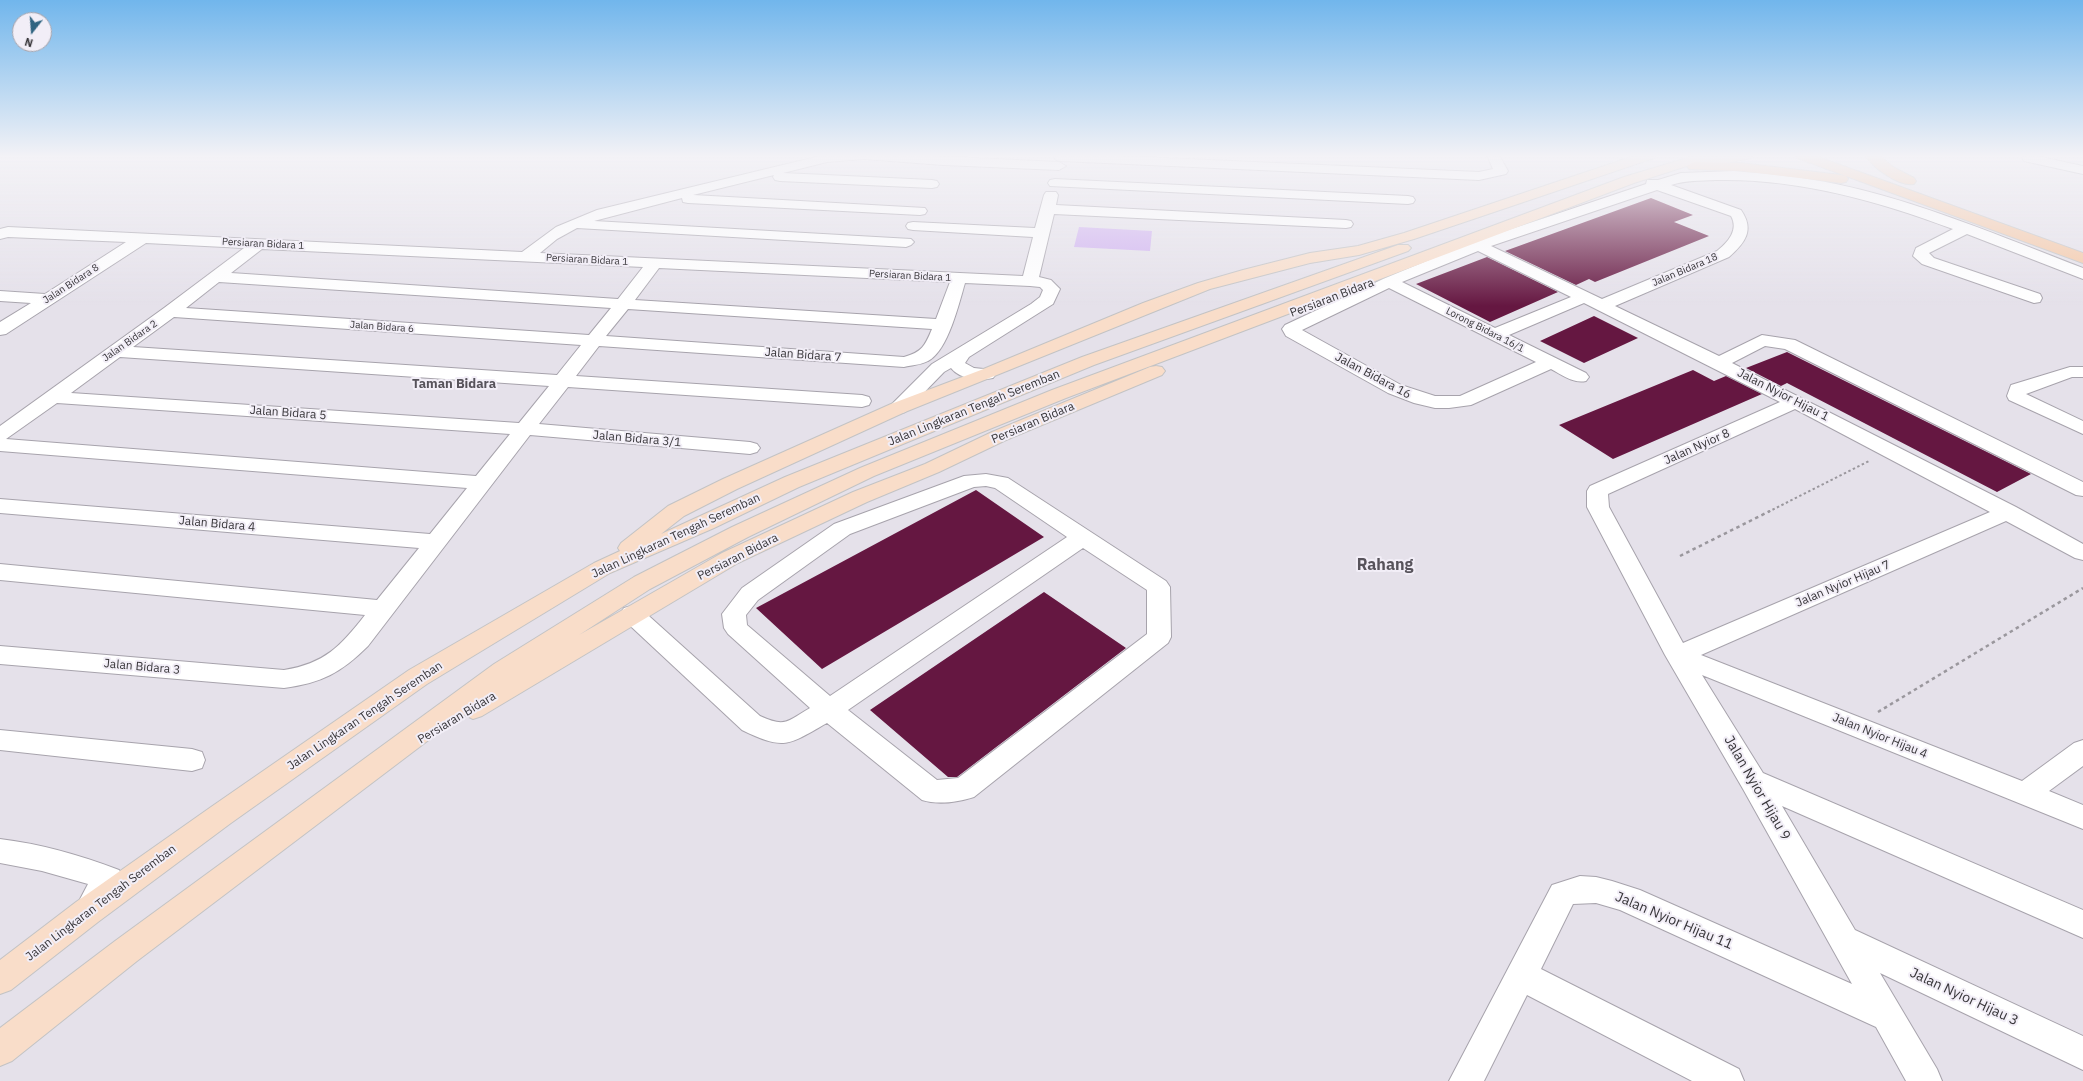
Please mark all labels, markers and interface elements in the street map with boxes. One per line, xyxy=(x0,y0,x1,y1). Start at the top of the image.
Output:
north arrow xyxy=(12,12,52,52)
text: N xyxy=(23,35,35,50)
street label: Persiaran Bidara 1 xyxy=(222,236,304,252)
street label: Jalan Bidara 18 xyxy=(1650,251,1720,289)
street label: Persiaran Bidara 1 xyxy=(546,252,628,268)
street label: Jalan Bidara 8 xyxy=(41,262,101,306)
street label: Persiaran Bidara 1 xyxy=(869,268,951,284)
street label: Persiaran Bidara xyxy=(1288,275,1376,321)
street label: Lorong Bidara 16/1 xyxy=(1444,305,1526,355)
street label: Jalan Bidara 2 xyxy=(100,318,160,364)
street label: Jalan Bidara 6 xyxy=(350,319,414,335)
street label: Jalan Bidara 7 xyxy=(764,345,842,365)
street label: Jalan Bidara 16 xyxy=(1333,350,1413,402)
street label: Jalan Nyior Hijau 1 xyxy=(1735,366,1831,424)
street label: Jalan Lingkaran Tengah Seremban xyxy=(886,367,1062,449)
district label: Taman Bidara xyxy=(412,376,496,392)
street label: Persiaran Bidara xyxy=(989,399,1077,447)
street label: Jalan Bidara 5 xyxy=(249,403,327,423)
street label: Jalan Nyior 8 xyxy=(1662,426,1732,468)
street label: Jalan Bidara 3/1 xyxy=(592,428,682,450)
street label: Jalan Lingkaran Tengah Seremban xyxy=(590,491,762,581)
street label: Jalan Bidara 4 xyxy=(178,513,256,535)
street label: Persiaran Bidara xyxy=(695,530,781,584)
district label: Rahang xyxy=(1357,555,1413,575)
street label: Jalan Nyior Hijau 7 xyxy=(1794,558,1892,610)
street label: Jalan Bidara 3 xyxy=(103,656,181,678)
street label: Jalan Lingkaran Tengah Seremban xyxy=(285,659,445,773)
street label: Persiaran Bidara xyxy=(415,689,499,747)
street label: Jalan Nyior Hijau 4 xyxy=(1830,710,1930,762)
street label: Jalan Nyior Hijau 9 xyxy=(1720,733,1794,843)
street label: Jalan Lingkaran Tengah Seremban xyxy=(23,842,179,964)
street label: Jalan Nyior Hijau 11 xyxy=(1613,889,1735,953)
street label: Jalan Nyior Hijau 3 xyxy=(1907,964,2021,1030)

